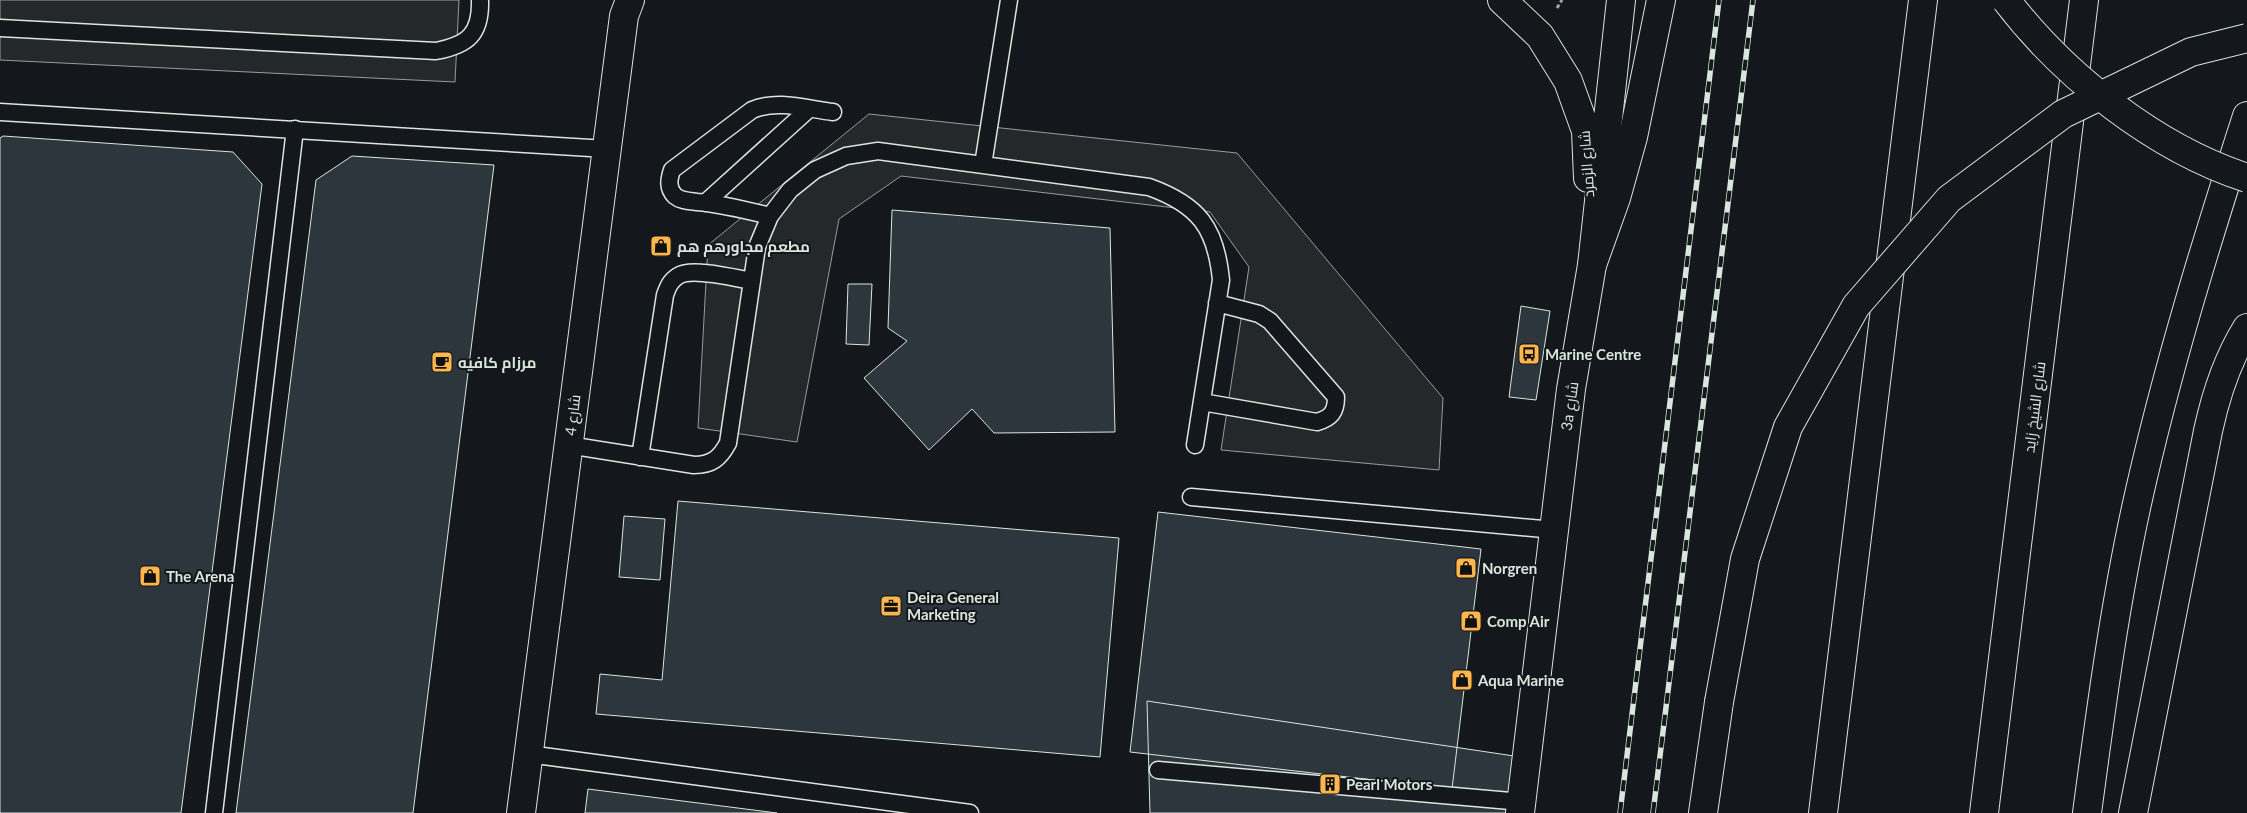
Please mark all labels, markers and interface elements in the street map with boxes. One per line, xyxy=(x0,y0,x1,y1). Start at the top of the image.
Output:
street label: شارع الزمرد xyxy=(1575,130,1600,198)
shop icon: مطعم مجاورهم هم xyxy=(649,234,673,258)
place label: مطعم مجاورهم هم xyxy=(677,237,810,257)
bus stop icon: Marine Centre xyxy=(1517,342,1541,366)
place label: Marine Centre xyxy=(1545,345,1641,363)
cafe icon: مرزام كافيه xyxy=(430,350,454,374)
place label: مرزام كافيه xyxy=(458,353,536,373)
street label: شارع الشيخ زايد xyxy=(2019,360,2051,454)
street label: 3a شارع xyxy=(1557,380,1584,432)
street label: شارع 4 xyxy=(561,393,586,437)
shop icon: Norgren xyxy=(1454,556,1478,580)
place label: Norgren xyxy=(1482,559,1537,577)
shop icon: The Arena xyxy=(138,564,162,588)
place label: The Arena xyxy=(166,567,234,585)
place label: Deira General Marketing xyxy=(907,588,999,623)
office icon: Deira General Marketing xyxy=(879,594,903,618)
shop icon: Comp Air xyxy=(1459,609,1483,633)
place label: Comp Air xyxy=(1487,612,1550,630)
shop icon: Aqua Marine xyxy=(1450,668,1474,692)
place label: Aqua Marine xyxy=(1477,671,1564,689)
building icon: Pearl Motors xyxy=(1318,772,1342,796)
place label: Pearl Motors xyxy=(1346,775,1433,793)

